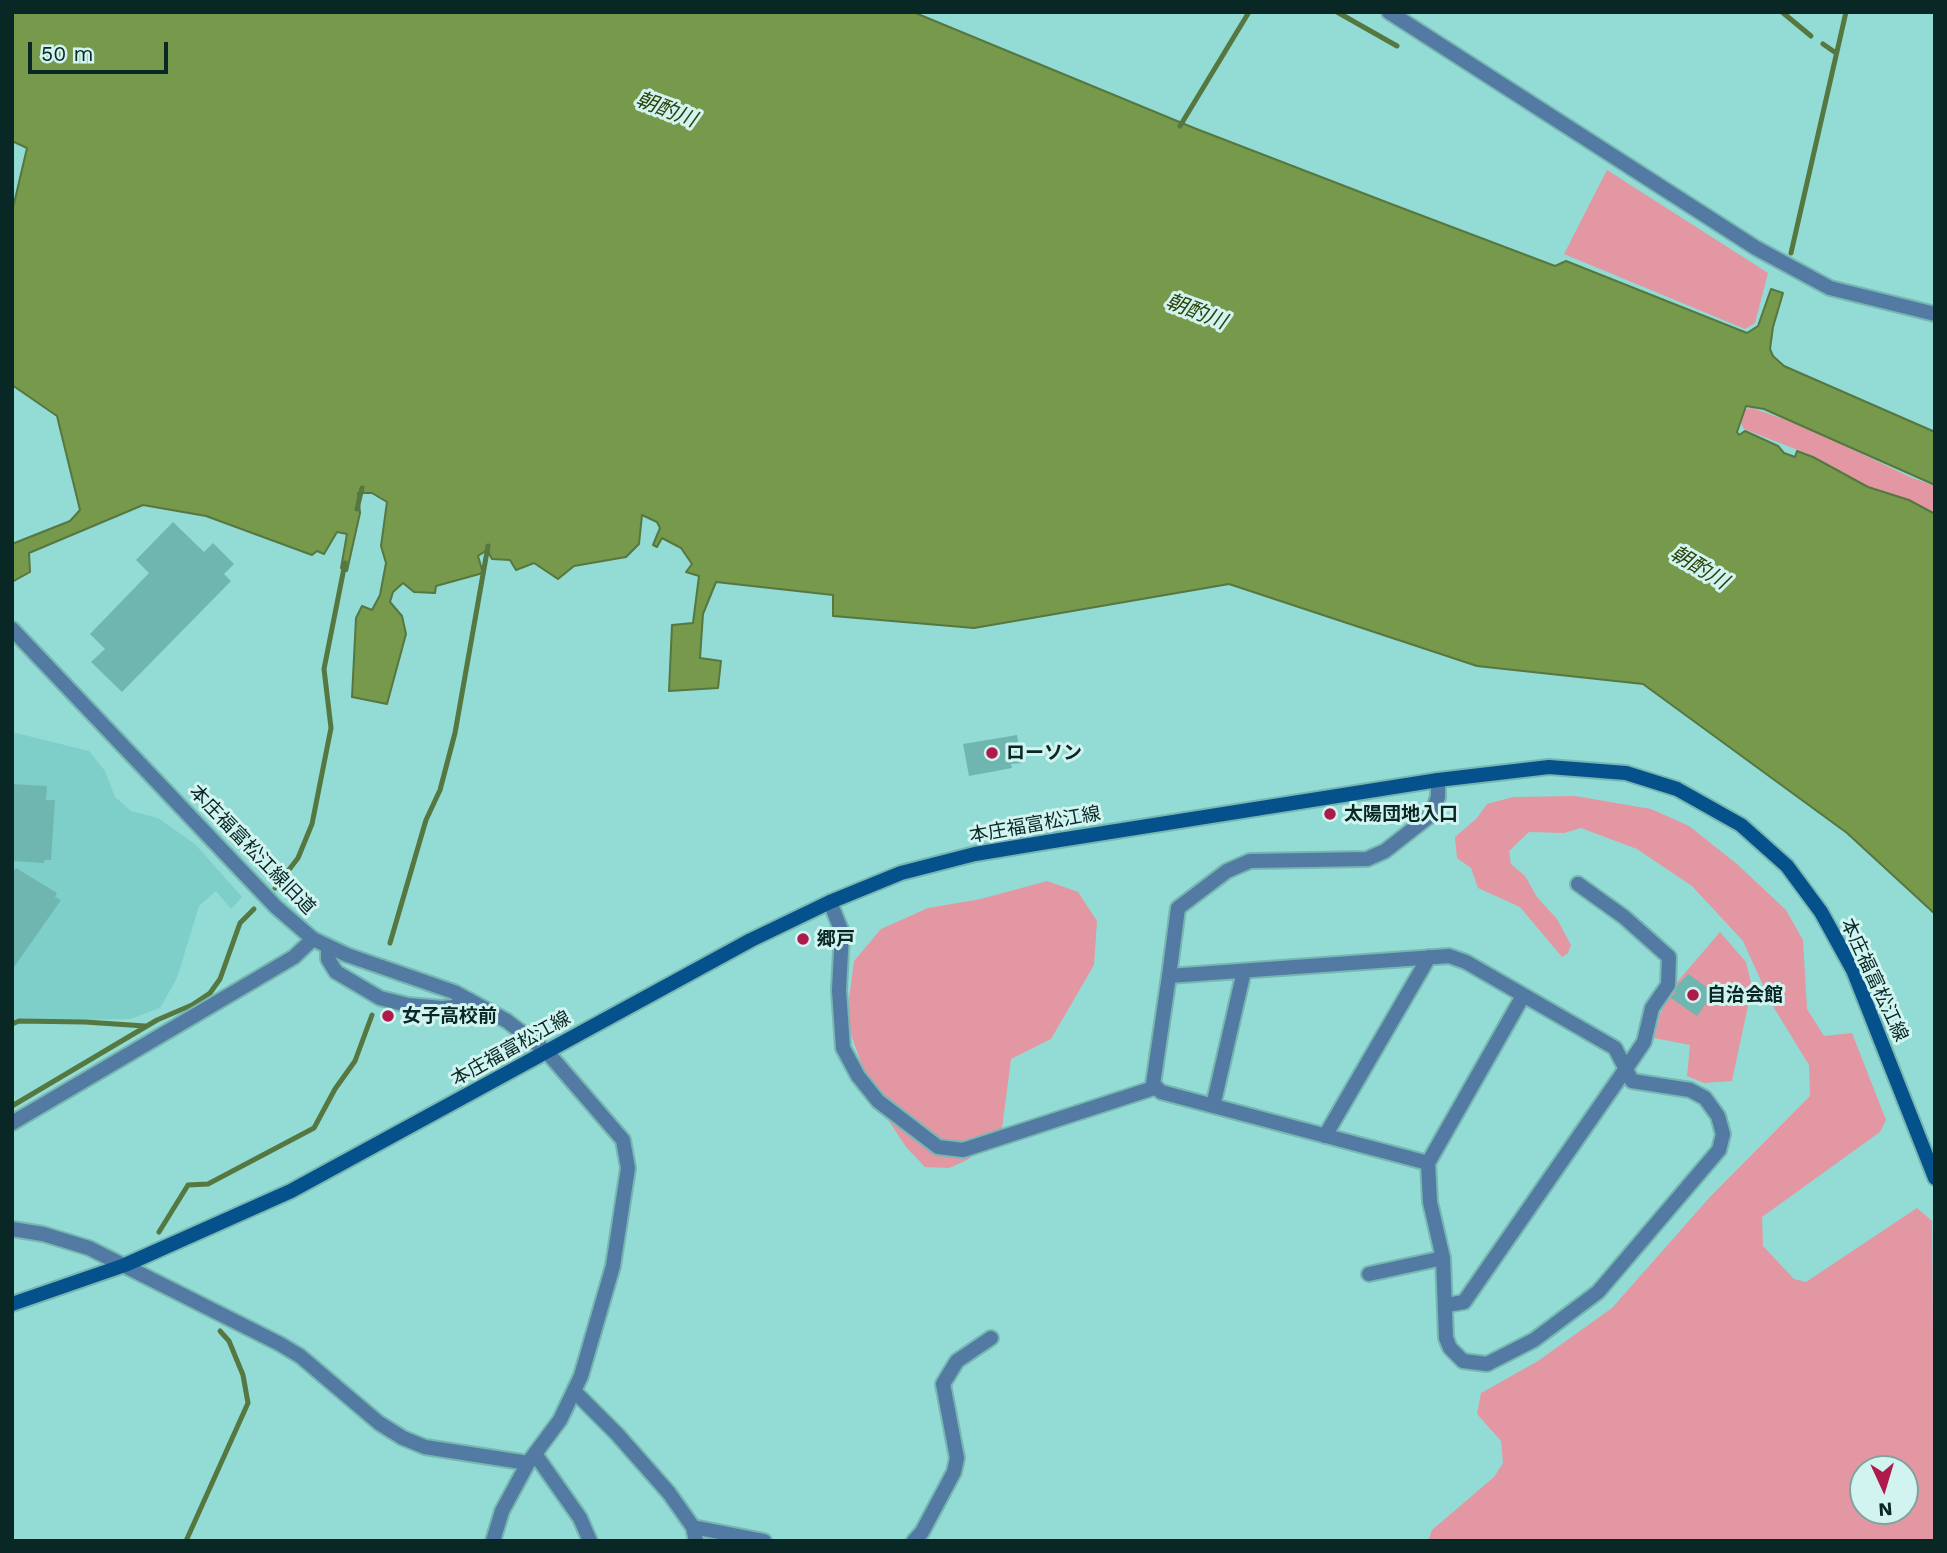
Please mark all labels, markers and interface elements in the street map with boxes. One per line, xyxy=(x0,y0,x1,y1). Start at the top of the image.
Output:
scale bar xyxy=(32,28,172,72)
text: 50 m xyxy=(41,41,93,66)
water label: 朝酌川 xyxy=(632,87,700,133)
water label: 朝酌川 xyxy=(1162,289,1230,335)
water label: 朝酌川 xyxy=(1666,541,1732,595)
place label: ローソン xyxy=(1006,742,1082,764)
marker: ローソン xyxy=(984,745,1000,761)
street label: 本庄福富松江線旧道 xyxy=(184,781,320,919)
street label: 本庄福富松江線 xyxy=(968,802,1102,848)
place label: 太陽団地入口 xyxy=(1344,803,1458,825)
marker: 太陽団地入口 xyxy=(1322,806,1338,822)
street label: 本庄福富松江線 xyxy=(1836,915,1912,1045)
place label: 郷戸 xyxy=(817,928,855,950)
marker: 郷戸 xyxy=(795,931,811,947)
place label: 自治会館 xyxy=(1707,984,1783,1006)
marker: 自治会館 xyxy=(1685,987,1701,1003)
place label: 女子高校前 xyxy=(402,1005,497,1027)
street label: 本庄福富松江線 xyxy=(447,1007,575,1091)
marker: 女子高校前 xyxy=(380,1008,396,1024)
north arrow xyxy=(1849,1455,1919,1525)
text: N xyxy=(1878,1497,1893,1521)

